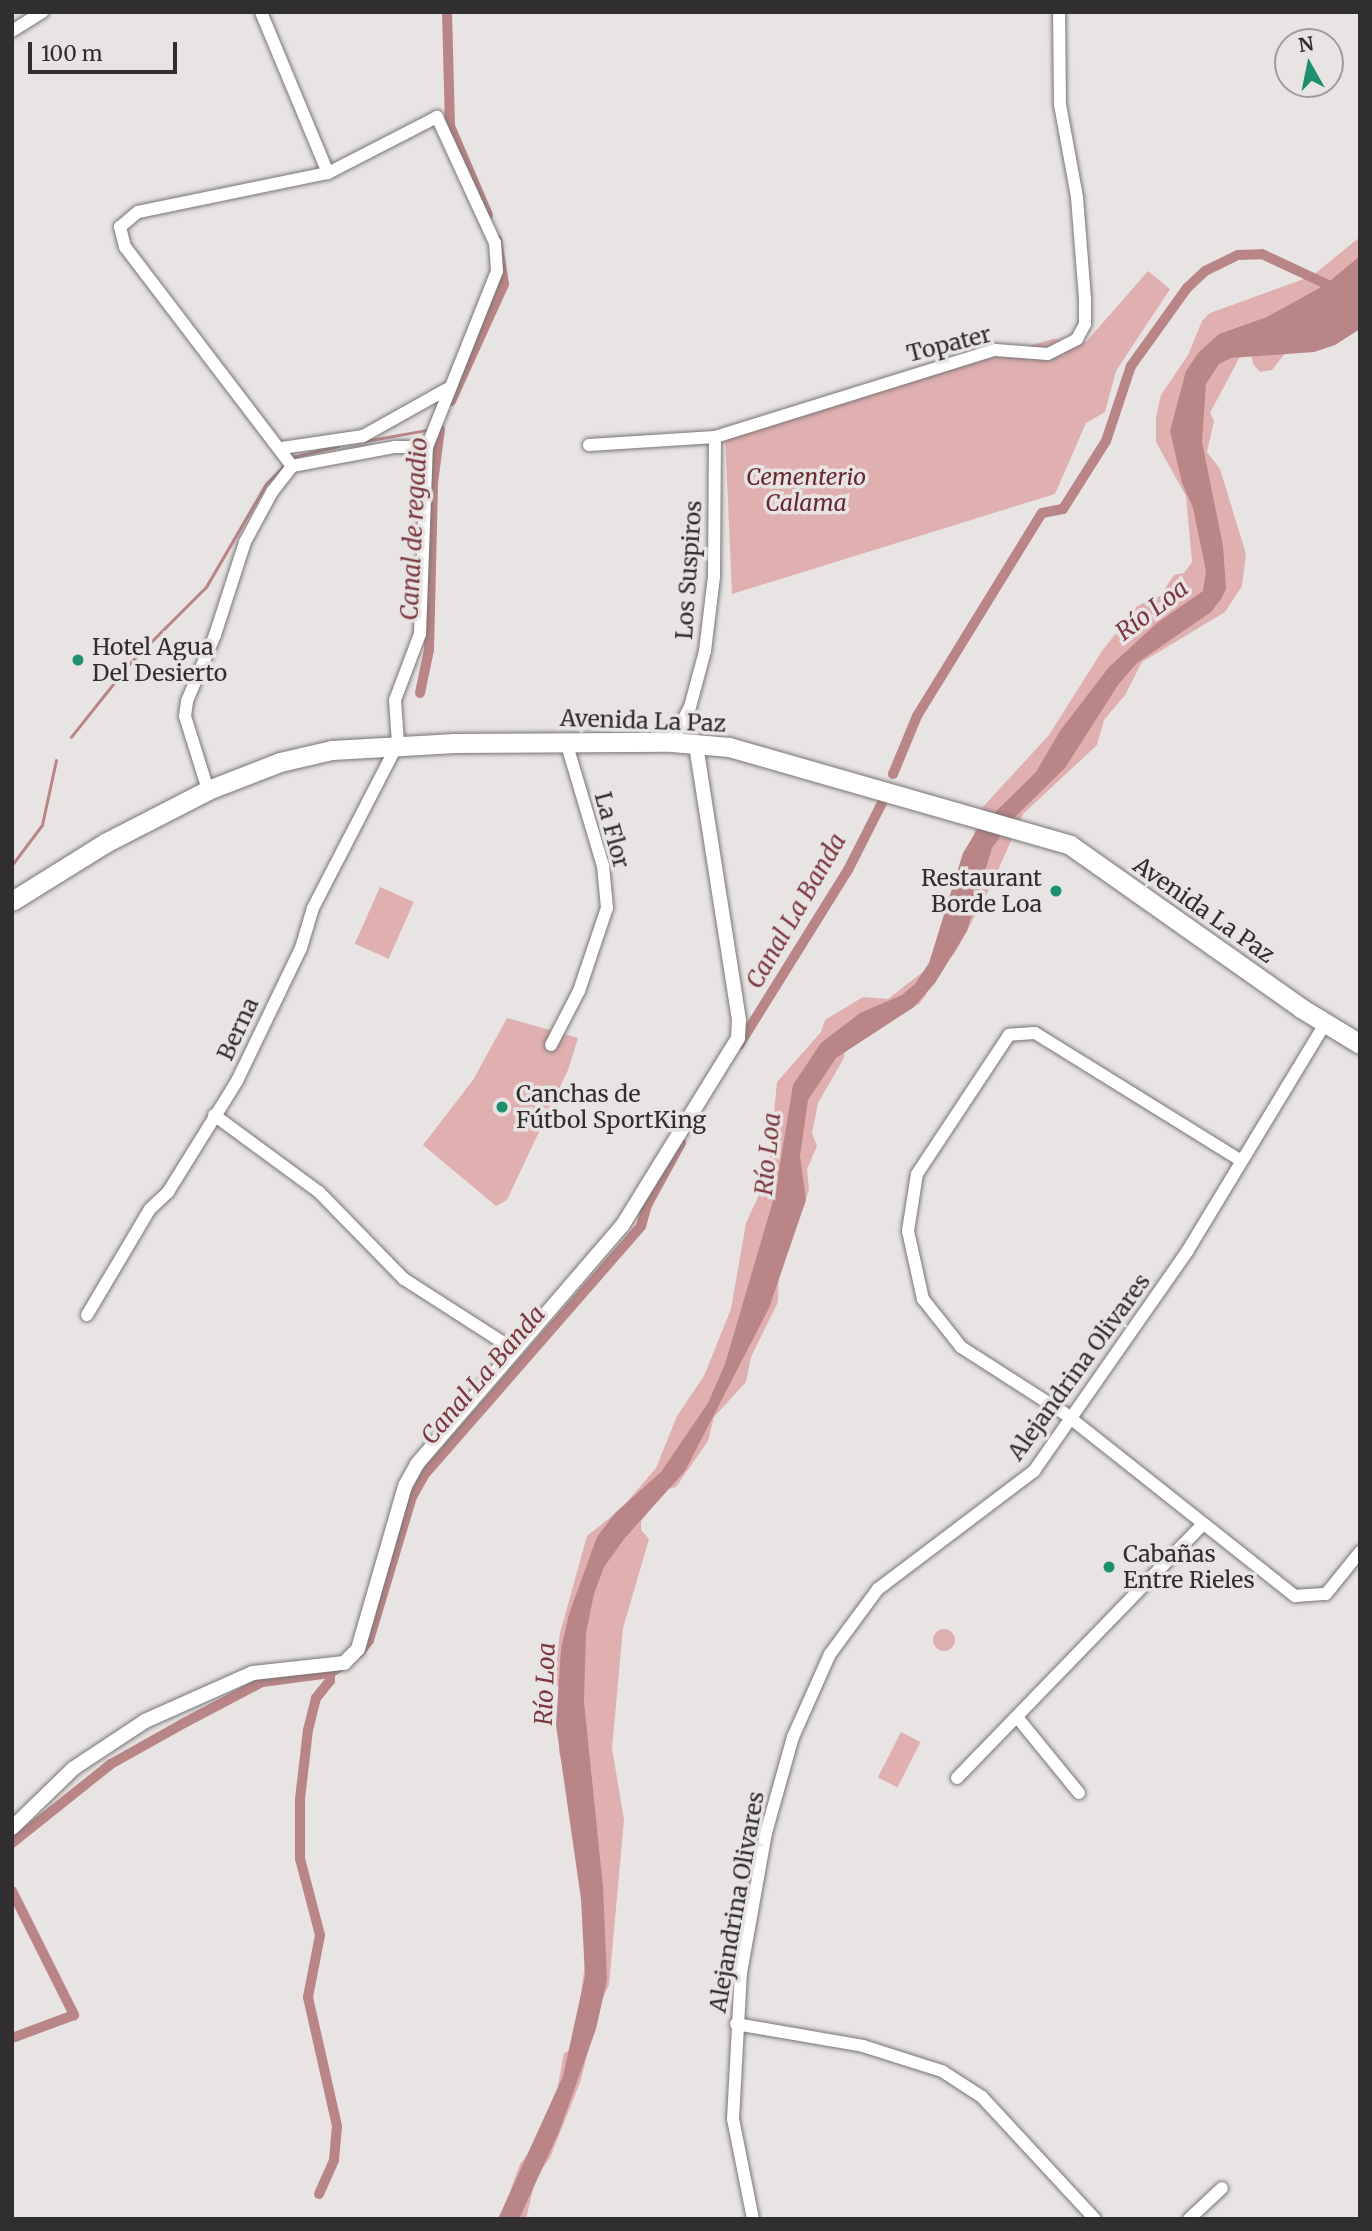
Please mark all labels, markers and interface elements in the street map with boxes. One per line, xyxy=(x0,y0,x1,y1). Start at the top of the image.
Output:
scale bar xyxy=(32,28,180,72)
north arrow xyxy=(1274,28,1344,98)
text: N xyxy=(1297,31,1315,57)
text: 100 m xyxy=(41,40,103,67)
street label: Topater xyxy=(904,320,994,368)
water label: Canal de regadio xyxy=(395,437,433,621)
park label: Cementerio Calama xyxy=(746,463,866,517)
street label: Los Suspiros xyxy=(670,499,708,641)
water label: Río Loa xyxy=(1110,574,1194,646)
place label: Hotel Agua Del Desierto xyxy=(92,633,227,687)
marker: Hotel Agua Del Desierto xyxy=(70,652,86,668)
street label: Avenida La Paz xyxy=(560,704,726,738)
street label: La Flor xyxy=(589,789,635,871)
water label: Canal La Banda xyxy=(740,828,852,994)
street label: Avenida La Paz xyxy=(1128,851,1280,969)
place label: Restaurant Borde Loa xyxy=(921,864,1042,918)
marker: Restaurant Borde Loa xyxy=(1048,883,1064,899)
street label: Berna xyxy=(212,993,264,1065)
place label: Canchas de Fútbol SportKing xyxy=(516,1080,706,1134)
marker: Canchas de Fútbol SportKing xyxy=(494,1099,510,1115)
water label: Río Loa xyxy=(749,1111,787,1197)
street label: Alejandrina Olivares xyxy=(1002,1268,1156,1466)
water label: Canal La Banda xyxy=(415,1300,551,1450)
place label: Cabañas Entre Rieles xyxy=(1123,1540,1255,1594)
marker: Cabañas Entre Rieles xyxy=(1101,1559,1117,1575)
water label: Río Loa xyxy=(529,1642,561,1726)
street label: Alejandrina Olivares xyxy=(704,1789,770,2015)

